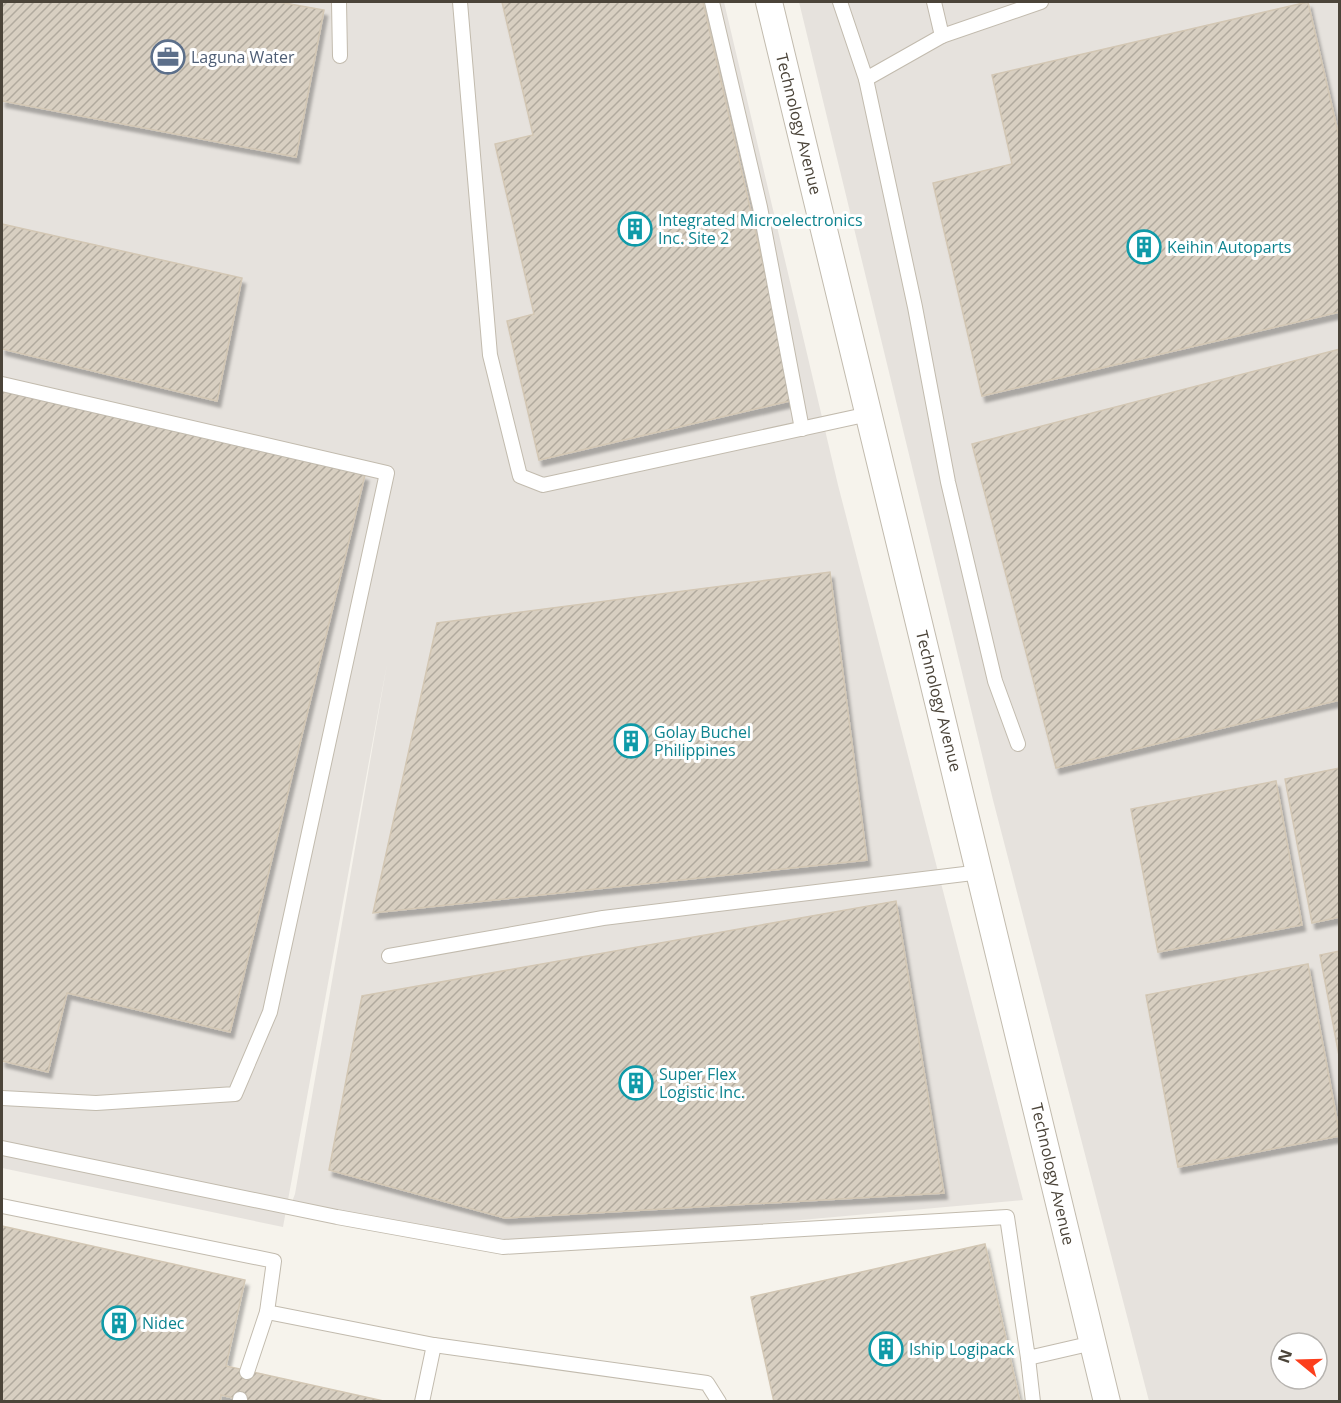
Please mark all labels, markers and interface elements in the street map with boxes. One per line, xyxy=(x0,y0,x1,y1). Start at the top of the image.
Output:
office icon: Laguna Water xyxy=(150,39,186,75)
place label: Laguna Water xyxy=(191,46,295,68)
street label: Technology Avenue xyxy=(771,51,827,197)
place label: Integrated Microelectronics Inc. Site 2 xyxy=(658,209,863,249)
building icon: Integrated Microelectronics Inc. Site 2 xyxy=(617,211,653,247)
building icon: Keihin Autoparts xyxy=(1126,229,1162,265)
place label: Keihin Autoparts xyxy=(1167,236,1291,258)
street label: Technology Avenue xyxy=(911,628,967,774)
place label: Golay Buchel Philippines xyxy=(654,721,751,761)
building icon: Golay Buchel Philippines xyxy=(613,723,649,759)
place label: Super Flex Logistic Inc. xyxy=(659,1063,745,1103)
building icon: Super Flex Logistic Inc. xyxy=(618,1065,654,1101)
street label: Technology Avenue xyxy=(1026,1101,1080,1247)
building icon: Nidec xyxy=(101,1305,137,1341)
place label: Nidec xyxy=(142,1312,185,1334)
building icon: Iship Logipack xyxy=(868,1331,904,1367)
north arrow xyxy=(1269,1331,1329,1391)
place label: Iship Logipack xyxy=(909,1338,1015,1360)
text: N xyxy=(1272,1346,1297,1366)

